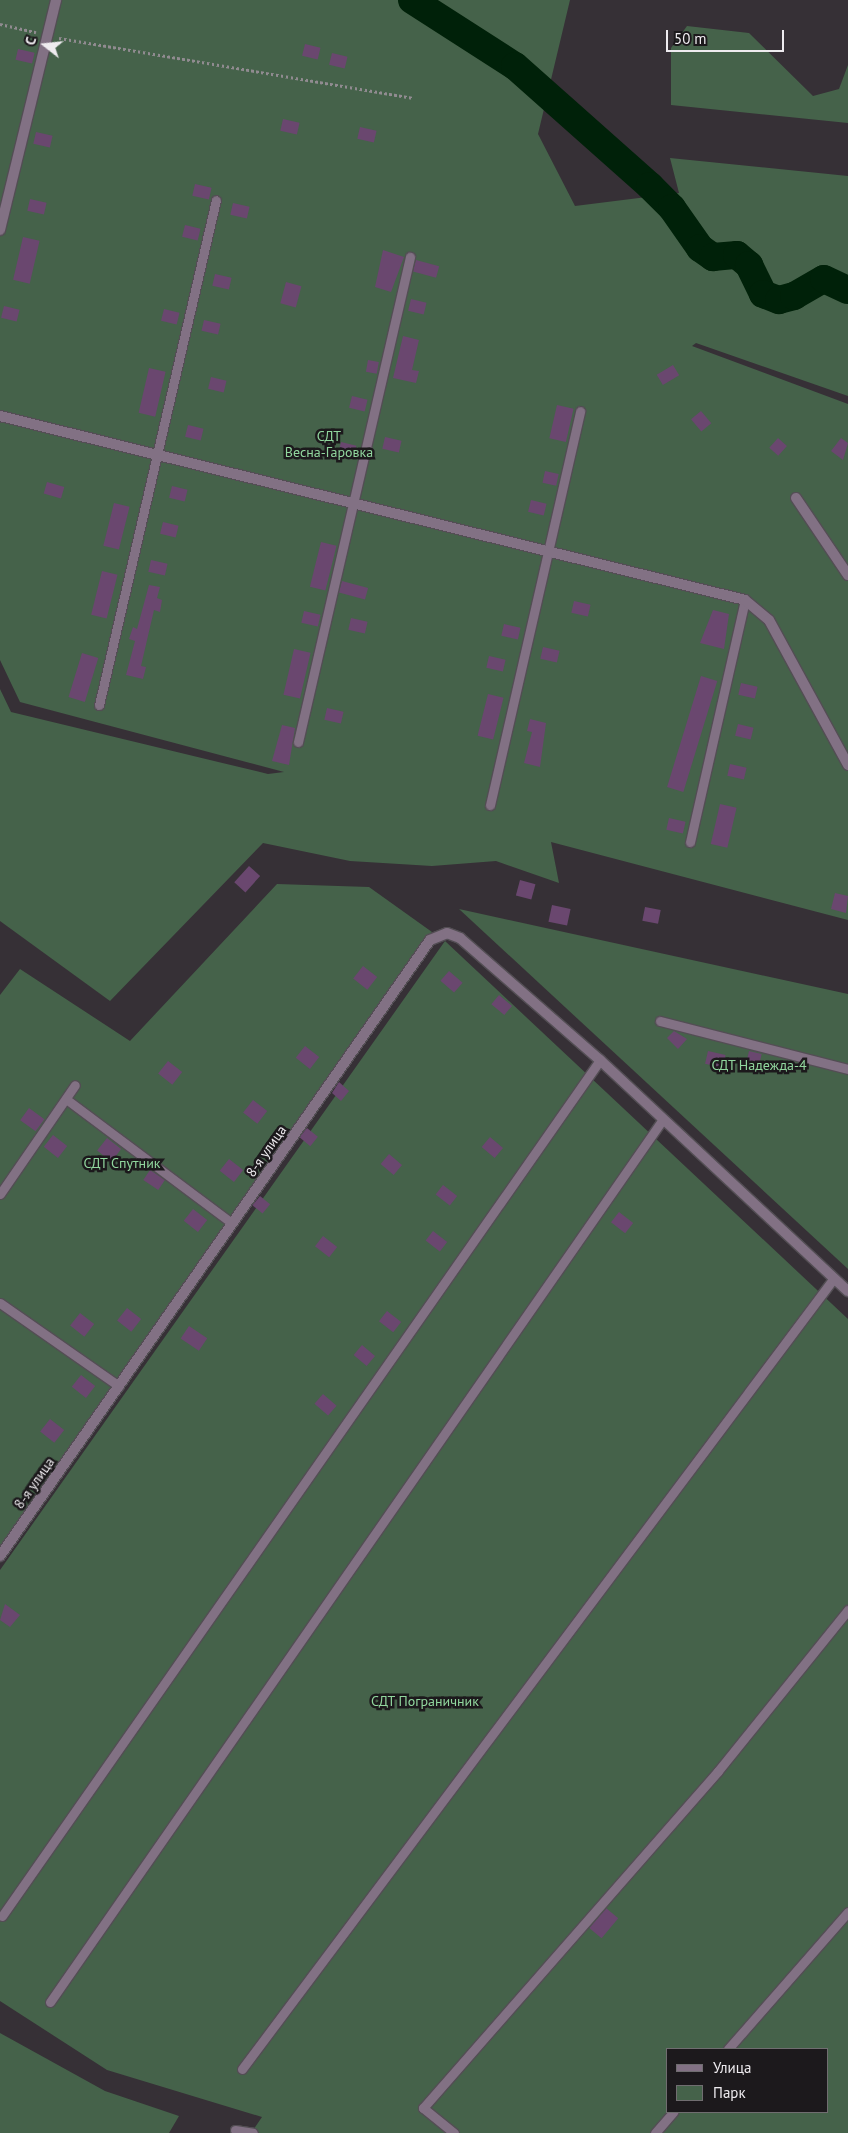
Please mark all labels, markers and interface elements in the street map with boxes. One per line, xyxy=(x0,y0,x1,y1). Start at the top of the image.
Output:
north arrow xyxy=(20,20,70,70)
scale bar xyxy=(668,20,786,52)
text: 50 m xyxy=(674,29,707,48)
text: С xyxy=(21,35,40,47)
park label: СДТ Весна-Гаровка xyxy=(285,428,373,461)
park label: СДТ Надежда-4 xyxy=(711,1057,807,1073)
street label: 8-я улица xyxy=(242,1122,290,1180)
park label: СДТ Спутник xyxy=(83,1155,161,1171)
street label: 8-я улица xyxy=(10,1454,58,1512)
park label: СДТ Пограничник xyxy=(371,1693,479,1709)
legend xyxy=(666,2048,828,2113)
text: Улица xyxy=(713,2058,751,2077)
text: Парк xyxy=(713,2083,746,2102)

